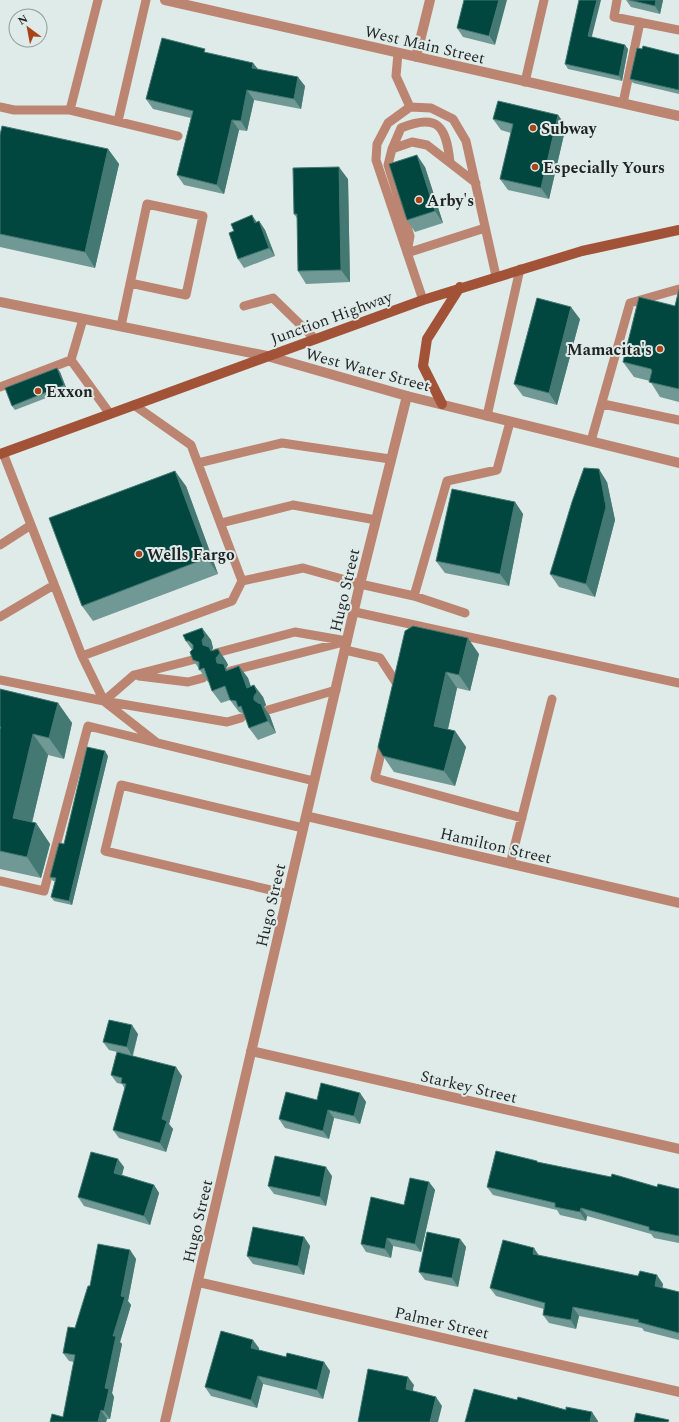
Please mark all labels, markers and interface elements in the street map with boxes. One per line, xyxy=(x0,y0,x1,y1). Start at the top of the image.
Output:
north arrow xyxy=(8,8,48,48)
text: N xyxy=(15,10,31,30)
street label: West Main Street xyxy=(362,19,488,71)
place label: Subway xyxy=(541,117,598,141)
marker: Subway xyxy=(528,123,538,133)
place label: Especially Yours xyxy=(543,156,665,180)
marker: Especially Yours xyxy=(530,162,540,172)
place label: Arby's xyxy=(427,189,474,213)
marker: Arby's xyxy=(414,195,424,205)
street label: Junction Highway xyxy=(267,284,397,351)
place label: Mamacita's xyxy=(567,338,652,362)
street label: West Water Street xyxy=(303,342,433,398)
marker: Mamacita's xyxy=(655,344,665,354)
place label: Exxon xyxy=(46,380,93,404)
marker: Exxon xyxy=(33,386,43,396)
place label: Wells Fargo xyxy=(147,543,235,567)
street label: Hugo Street xyxy=(324,546,366,634)
marker: Wells Fargo xyxy=(134,549,144,559)
street label: Hamilton Street xyxy=(438,821,554,871)
street label: Hugo Street xyxy=(250,861,292,949)
street label: Starkey Street xyxy=(418,1064,520,1110)
street label: Hugo Street xyxy=(177,1177,219,1265)
street label: Palmer Street xyxy=(392,1300,492,1346)

